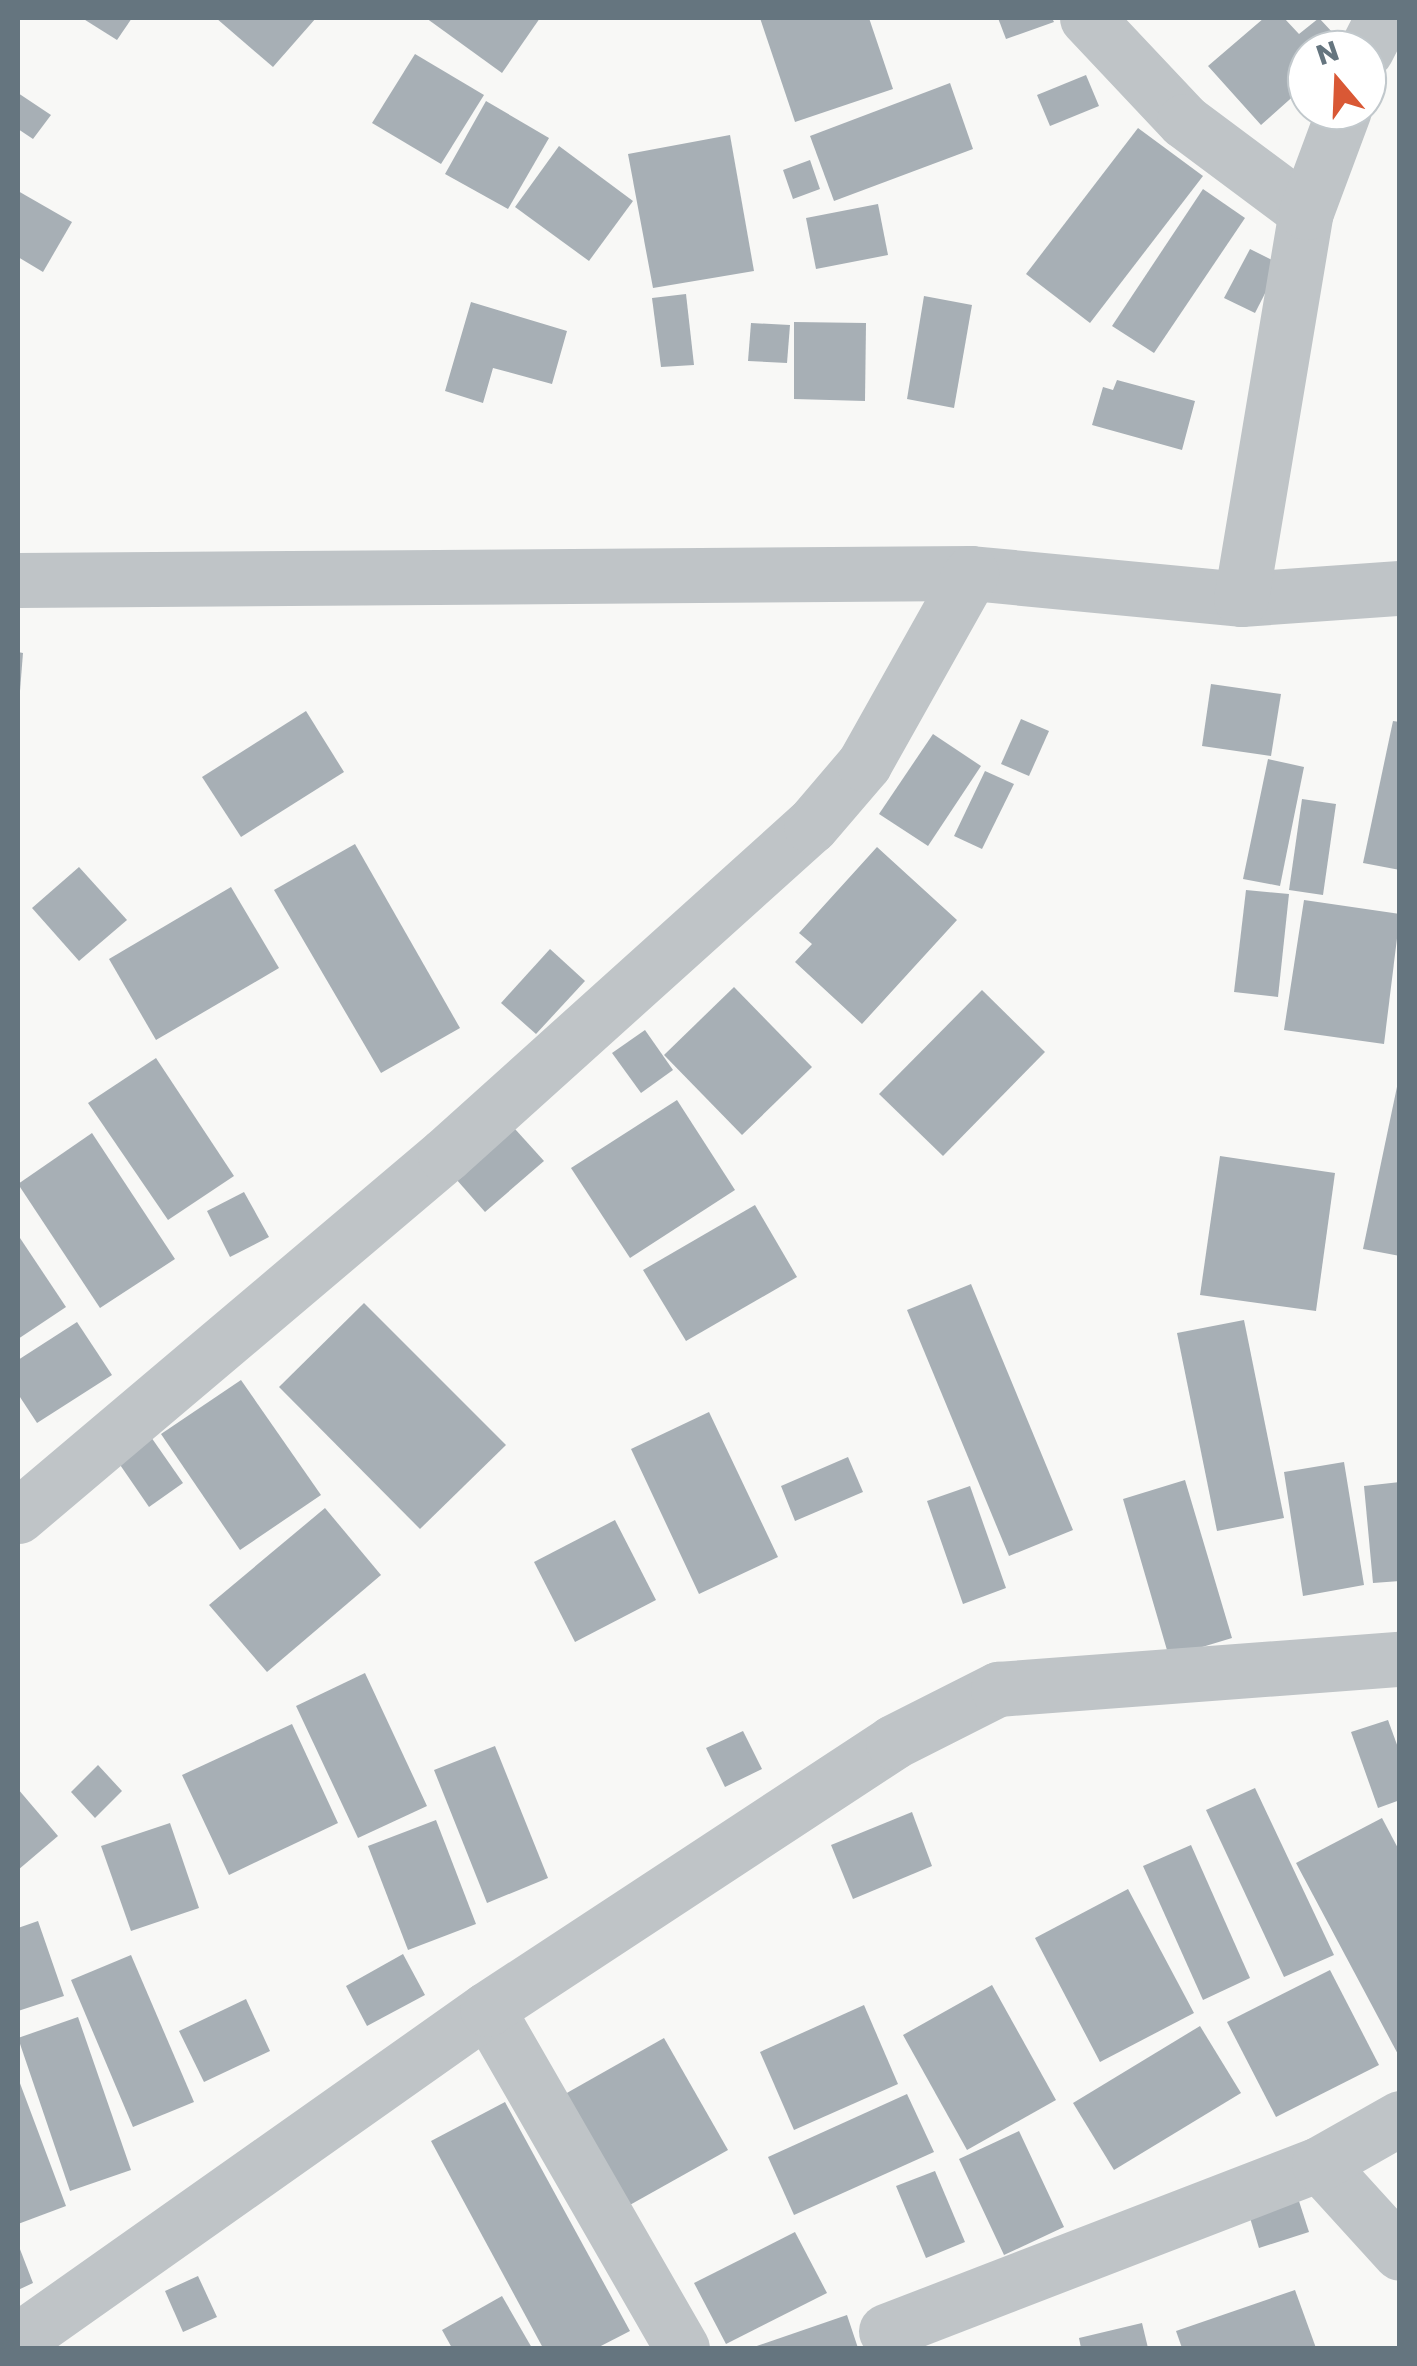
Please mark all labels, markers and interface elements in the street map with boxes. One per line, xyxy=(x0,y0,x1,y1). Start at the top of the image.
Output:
north arrow xyxy=(1287,30,1387,130)
text: N xyxy=(1311,31,1344,75)

